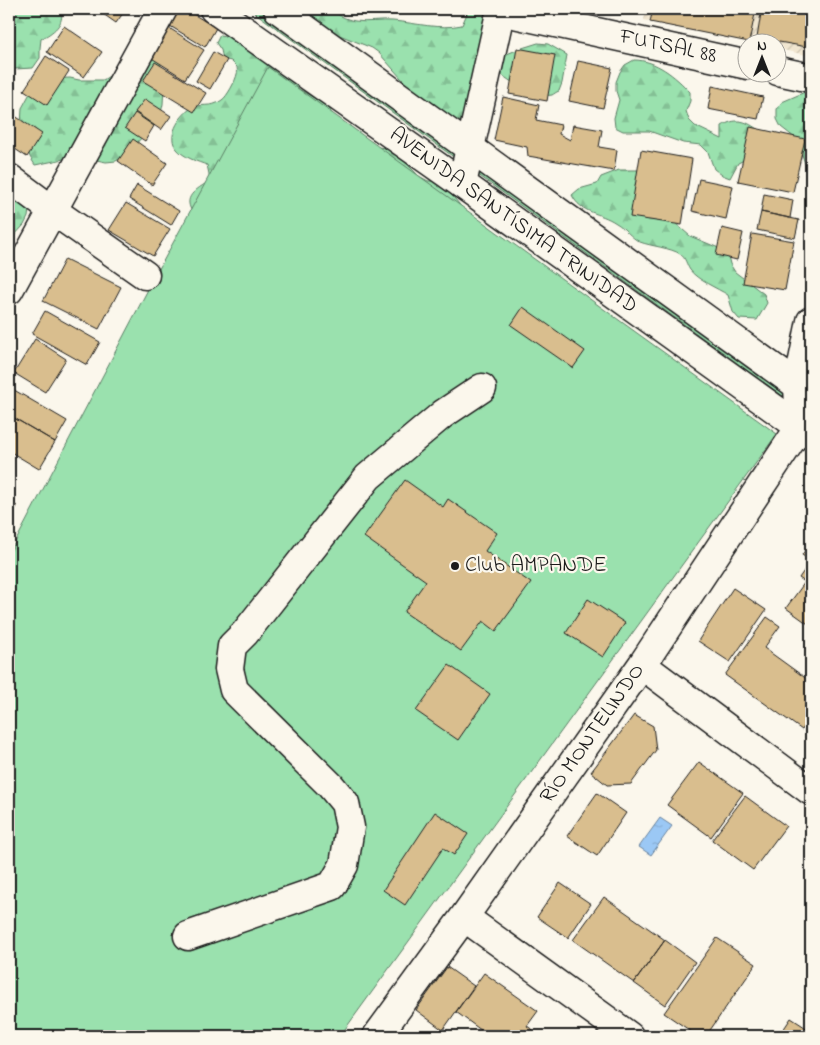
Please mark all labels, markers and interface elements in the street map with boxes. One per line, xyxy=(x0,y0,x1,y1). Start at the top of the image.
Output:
street label: FUTSAL 88 xyxy=(615,21,720,73)
north arrow xyxy=(738,32,788,82)
text: N xyxy=(757,36,767,57)
street label: AVENIDA SANTÍSIMA TRINIDAD xyxy=(382,120,644,322)
place label: Club AMPANDE xyxy=(465,550,607,582)
marker: Club AMPANDE xyxy=(449,560,461,572)
street label: RÍO MONTELINDO xyxy=(533,657,653,811)

